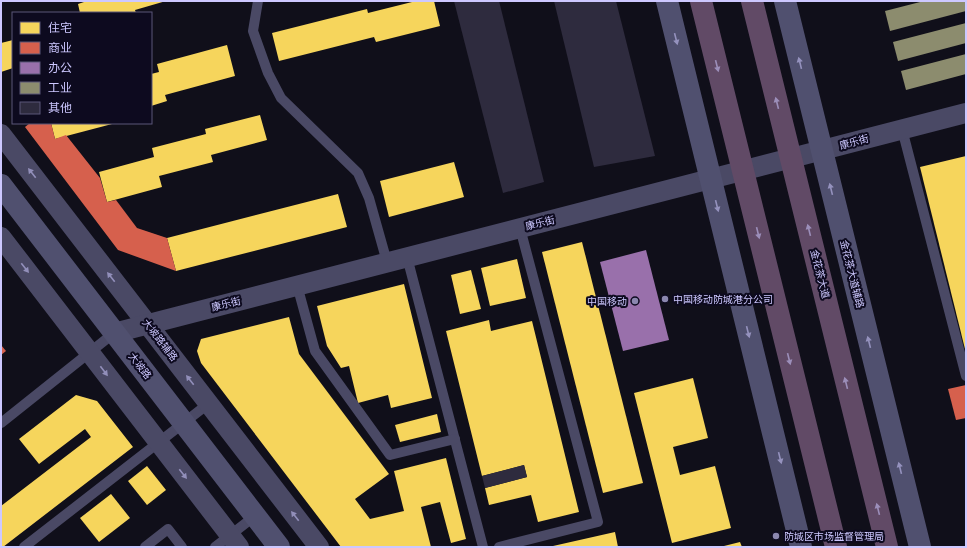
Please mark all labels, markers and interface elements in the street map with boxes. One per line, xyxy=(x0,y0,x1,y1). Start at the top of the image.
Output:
legend xyxy=(12,12,152,124)
text: 住宅 xyxy=(48,20,72,35)
one-way arrow xyxy=(673,33,679,45)
text: 商业 xyxy=(48,40,72,55)
one-way arrow xyxy=(797,56,803,68)
text: 办公 xyxy=(48,60,72,75)
one-way arrow xyxy=(714,60,720,72)
text: 工业 xyxy=(48,80,72,95)
one-way arrow xyxy=(774,97,780,109)
text: 其他 xyxy=(48,100,72,115)
street label: 康乐街 xyxy=(838,132,870,152)
one-way arrow xyxy=(27,168,36,179)
one-way arrow xyxy=(828,183,834,195)
one-way arrow xyxy=(714,200,720,212)
street label: 康乐街 xyxy=(524,213,556,233)
one-way arrow xyxy=(805,223,811,236)
one-way arrow xyxy=(755,227,761,239)
street label: 金花茶大道辅路 xyxy=(837,238,867,310)
street label: 金花茶大道 xyxy=(808,248,832,300)
one-way arrow xyxy=(20,262,29,273)
one-way arrow xyxy=(107,271,115,282)
place label: 中国移动防城港分公司 xyxy=(673,293,773,306)
street label: 康乐街 xyxy=(210,294,242,314)
marker: 中国移动防城港分公司 xyxy=(660,294,670,304)
place label: 中国移动 xyxy=(587,295,627,308)
marker: 中国移动 xyxy=(630,296,640,306)
street label: 大坡路辅路 xyxy=(139,316,181,364)
one-way arrow xyxy=(746,326,752,338)
one-way arrow xyxy=(866,336,872,348)
street label: 大坡路 xyxy=(126,350,154,382)
one-way arrow xyxy=(787,353,793,365)
one-way arrow xyxy=(100,366,108,376)
one-way arrow xyxy=(186,374,194,385)
one-way arrow xyxy=(843,377,849,389)
one-way arrow xyxy=(777,452,783,464)
one-way arrow xyxy=(897,462,903,474)
one-way arrow xyxy=(179,469,187,480)
one-way arrow xyxy=(874,503,880,515)
one-way arrow xyxy=(291,511,299,522)
place label: 防城区市场监督管理局 xyxy=(784,530,884,543)
marker: 防城区市场监督管理局 xyxy=(771,531,781,541)

